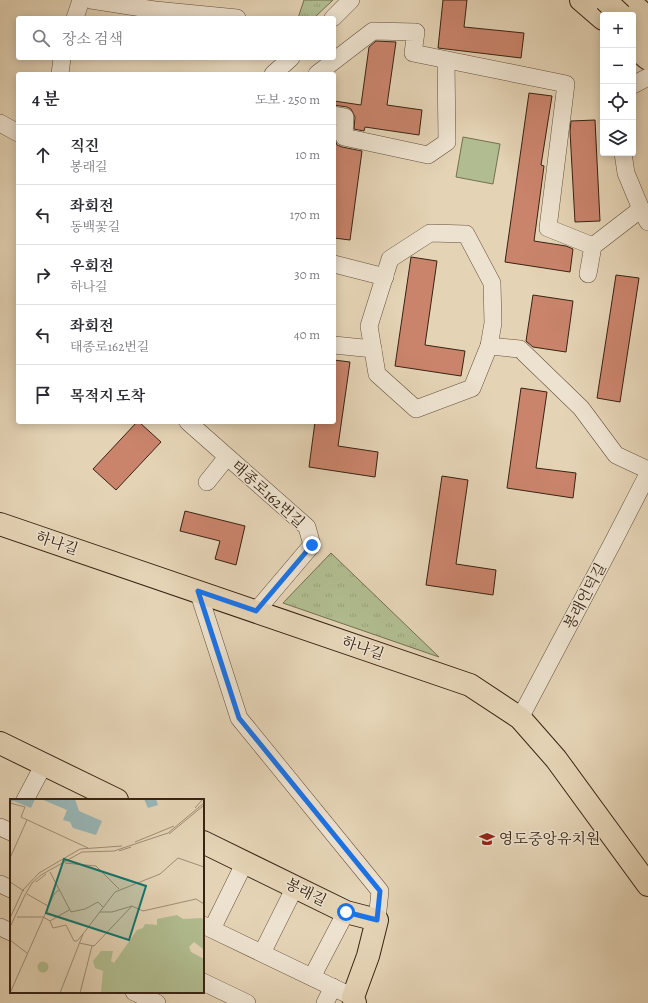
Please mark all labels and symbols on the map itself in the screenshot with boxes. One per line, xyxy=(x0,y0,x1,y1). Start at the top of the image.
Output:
street label: 태종로162번길 xyxy=(227,456,309,532)
street label: 하나길 xyxy=(33,526,81,560)
route end xyxy=(303,536,321,554)
street label: 봉래언덕길 xyxy=(559,559,611,633)
street label: 하나길 xyxy=(339,631,387,665)
inset map xyxy=(10,799,204,993)
place label: 영도중앙유치원 xyxy=(499,829,600,849)
school or university icon: 영도중앙유치원 xyxy=(478,830,496,848)
street label: 봉래길 xyxy=(282,873,330,911)
route start xyxy=(337,903,355,921)

